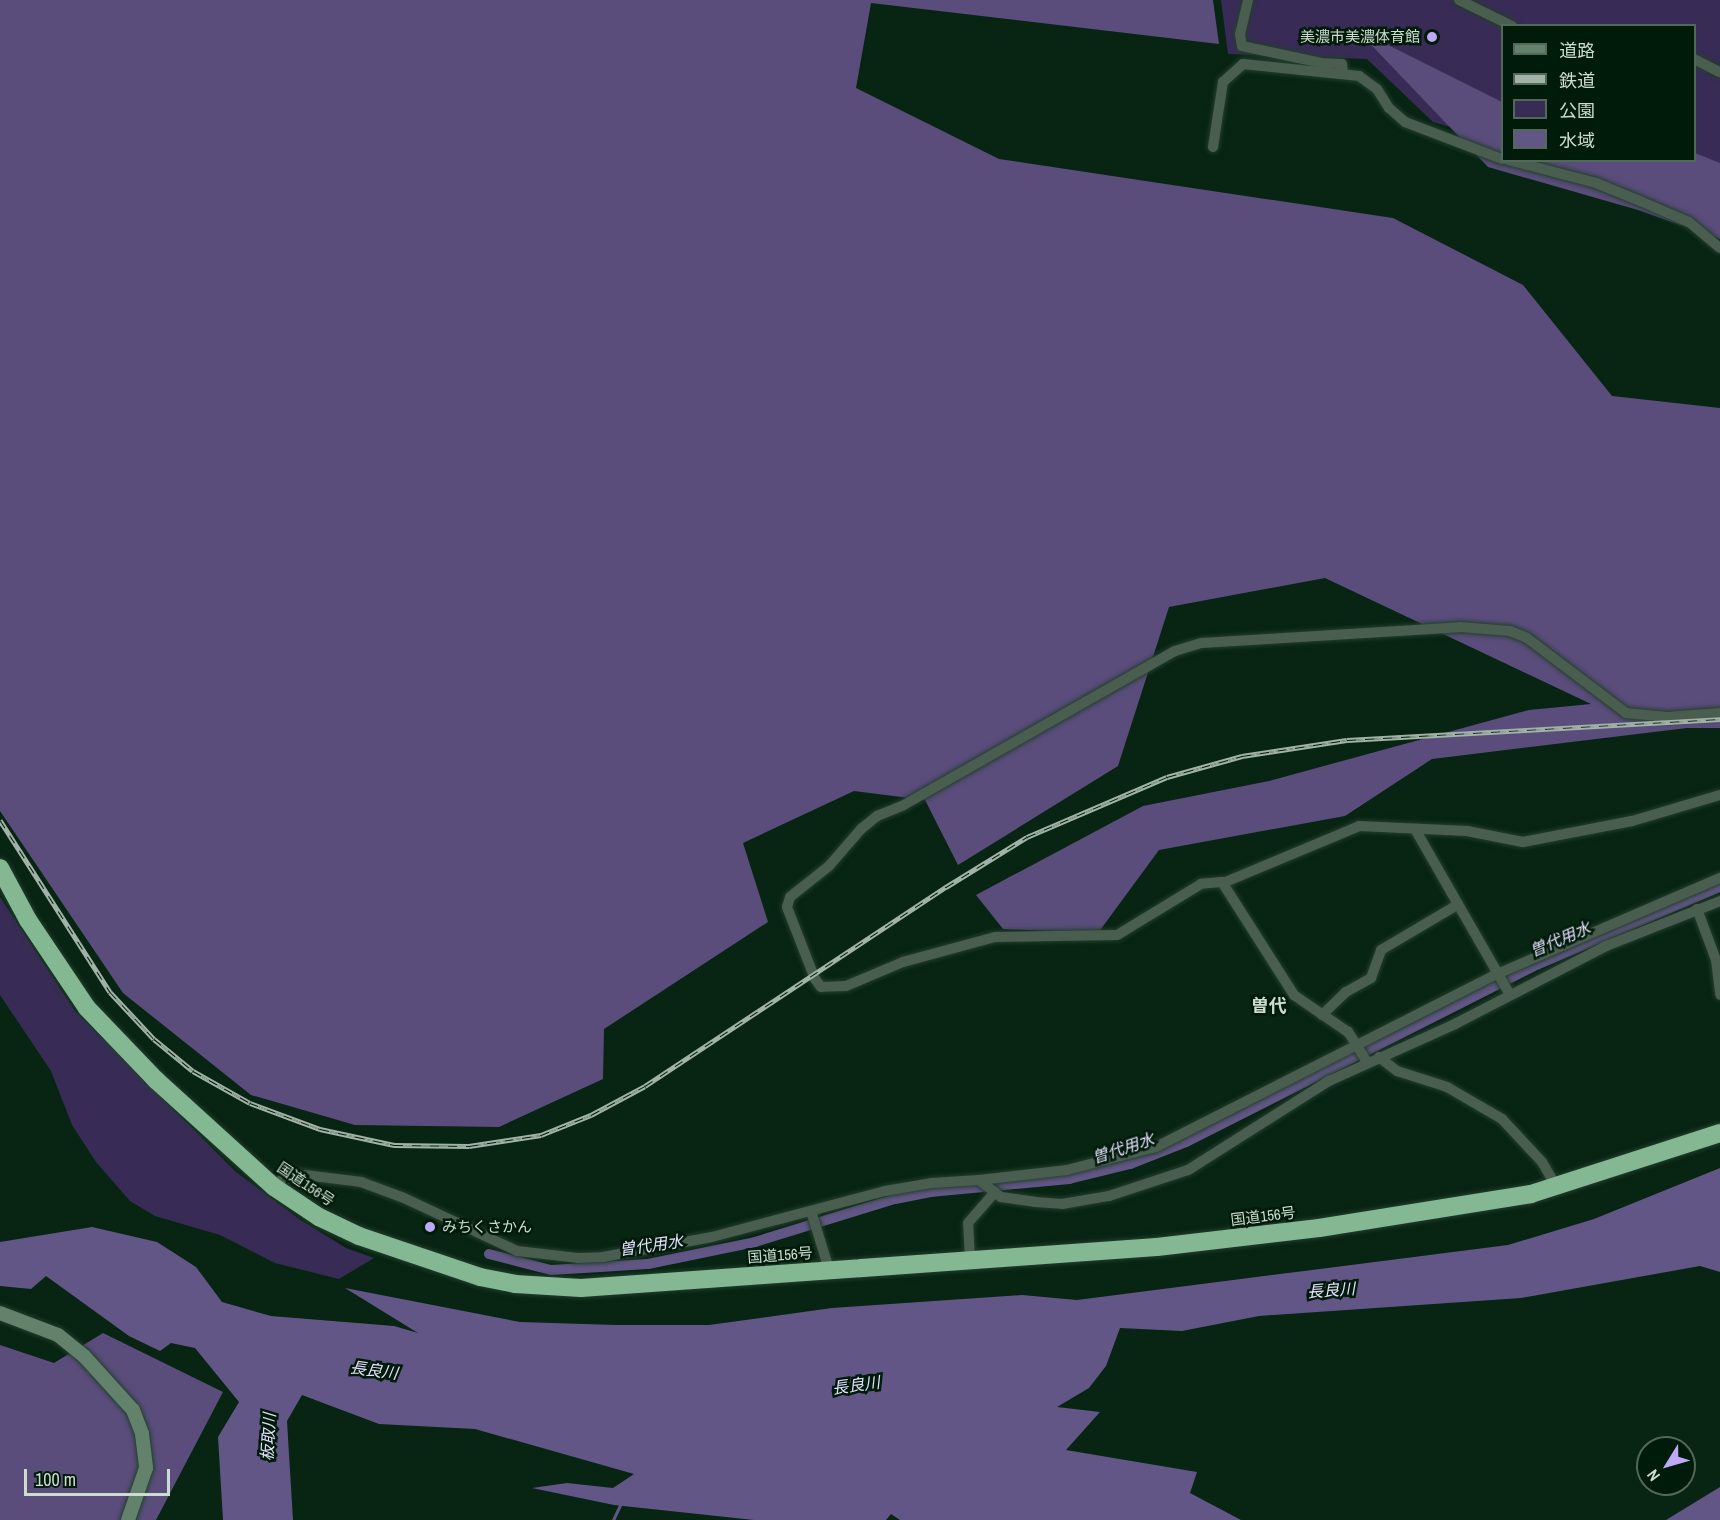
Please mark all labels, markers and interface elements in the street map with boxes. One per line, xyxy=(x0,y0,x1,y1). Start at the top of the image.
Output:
legend xyxy=(1501,24,1696,162)
place label: 美濃市美濃体育館 xyxy=(1300,28,1420,46)
marker: 美濃市美濃体育館 xyxy=(1425,30,1439,44)
text: 道路 xyxy=(1559,38,1595,63)
text: 鉄道 xyxy=(1559,68,1595,93)
text: 公園 xyxy=(1559,98,1595,123)
text: 水域 xyxy=(1559,128,1595,153)
water label: 曽代用水 xyxy=(1527,918,1593,960)
district label: 曽代 xyxy=(1251,995,1287,1017)
water label: 曽代用水 xyxy=(1090,1129,1156,1167)
street label: 国道156号 xyxy=(274,1158,338,1210)
street label: 国道156号 xyxy=(1229,1203,1297,1229)
place label: みちくさかん xyxy=(442,1218,532,1236)
marker: みちくさかん xyxy=(423,1220,437,1234)
water label: 曽代用水 xyxy=(618,1231,684,1259)
street label: 国道156号 xyxy=(747,1244,813,1266)
water label: 長良川 xyxy=(1306,1279,1356,1301)
water label: 長良川 xyxy=(349,1357,399,1383)
water label: 長良川 xyxy=(831,1372,881,1398)
water label: 板取川 xyxy=(257,1413,279,1461)
north arrow xyxy=(1636,1436,1696,1496)
scale bar xyxy=(27,1457,172,1495)
text: N xyxy=(1642,1465,1665,1486)
text: 100 m xyxy=(35,1467,76,1492)

